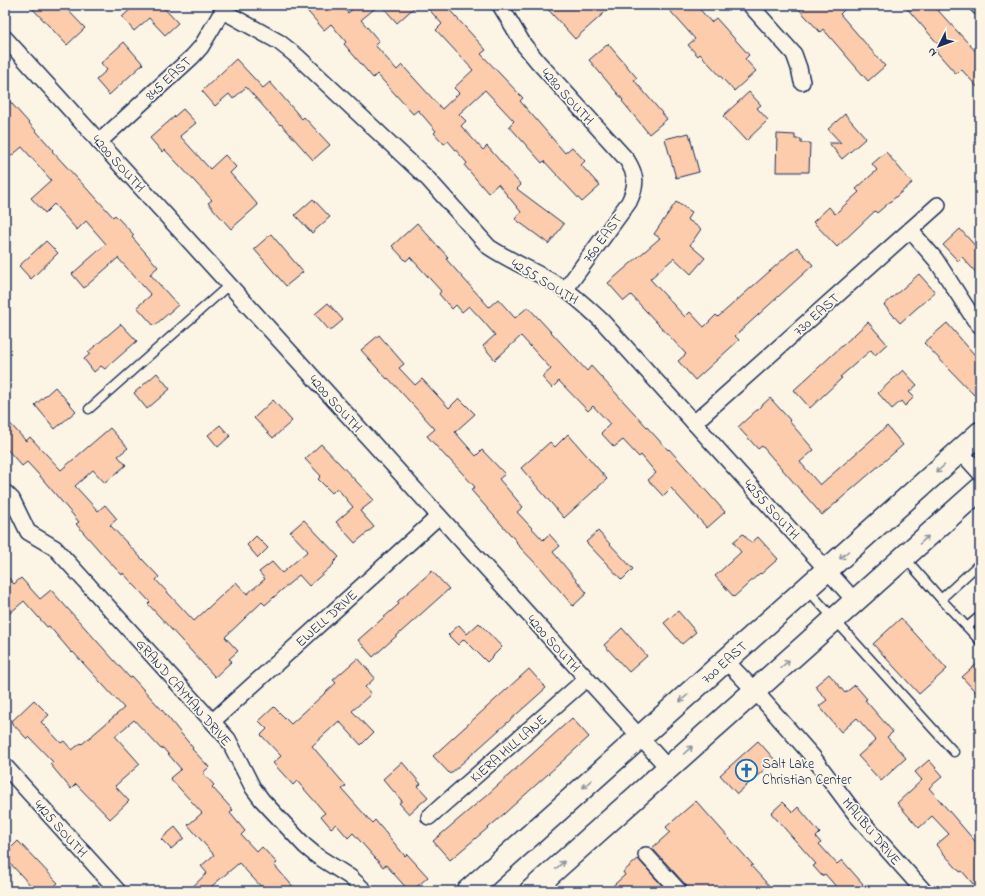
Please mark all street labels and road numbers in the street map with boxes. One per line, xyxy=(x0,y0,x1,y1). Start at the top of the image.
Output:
street label: 845 EAST xyxy=(141,52,197,106)
street label: 4280 SOUTH xyxy=(535,64,598,130)
street label: 4200 SOUTH xyxy=(86,130,150,198)
street label: 760 EAST xyxy=(578,210,628,268)
street label: 4255 SOUTH xyxy=(506,254,582,311)
street label: 730 EAST xyxy=(789,289,845,341)
street label: 4200 SOUTH xyxy=(303,370,367,438)
street label: 4255 SOUTH xyxy=(738,475,804,545)
street label: EWELL DRIVE xyxy=(291,585,363,653)
street label: 4200 SOUTH xyxy=(521,610,585,678)
street label: GRAND CAYMAN DRIVE xyxy=(130,635,236,751)
street label: 700 EAST xyxy=(697,637,753,689)
street label: KIERA HILL LANE xyxy=(466,710,552,788)
street label: MALIBU DRIVE xyxy=(836,793,906,870)
street label: 4125 SOUTH xyxy=(28,795,92,863)

